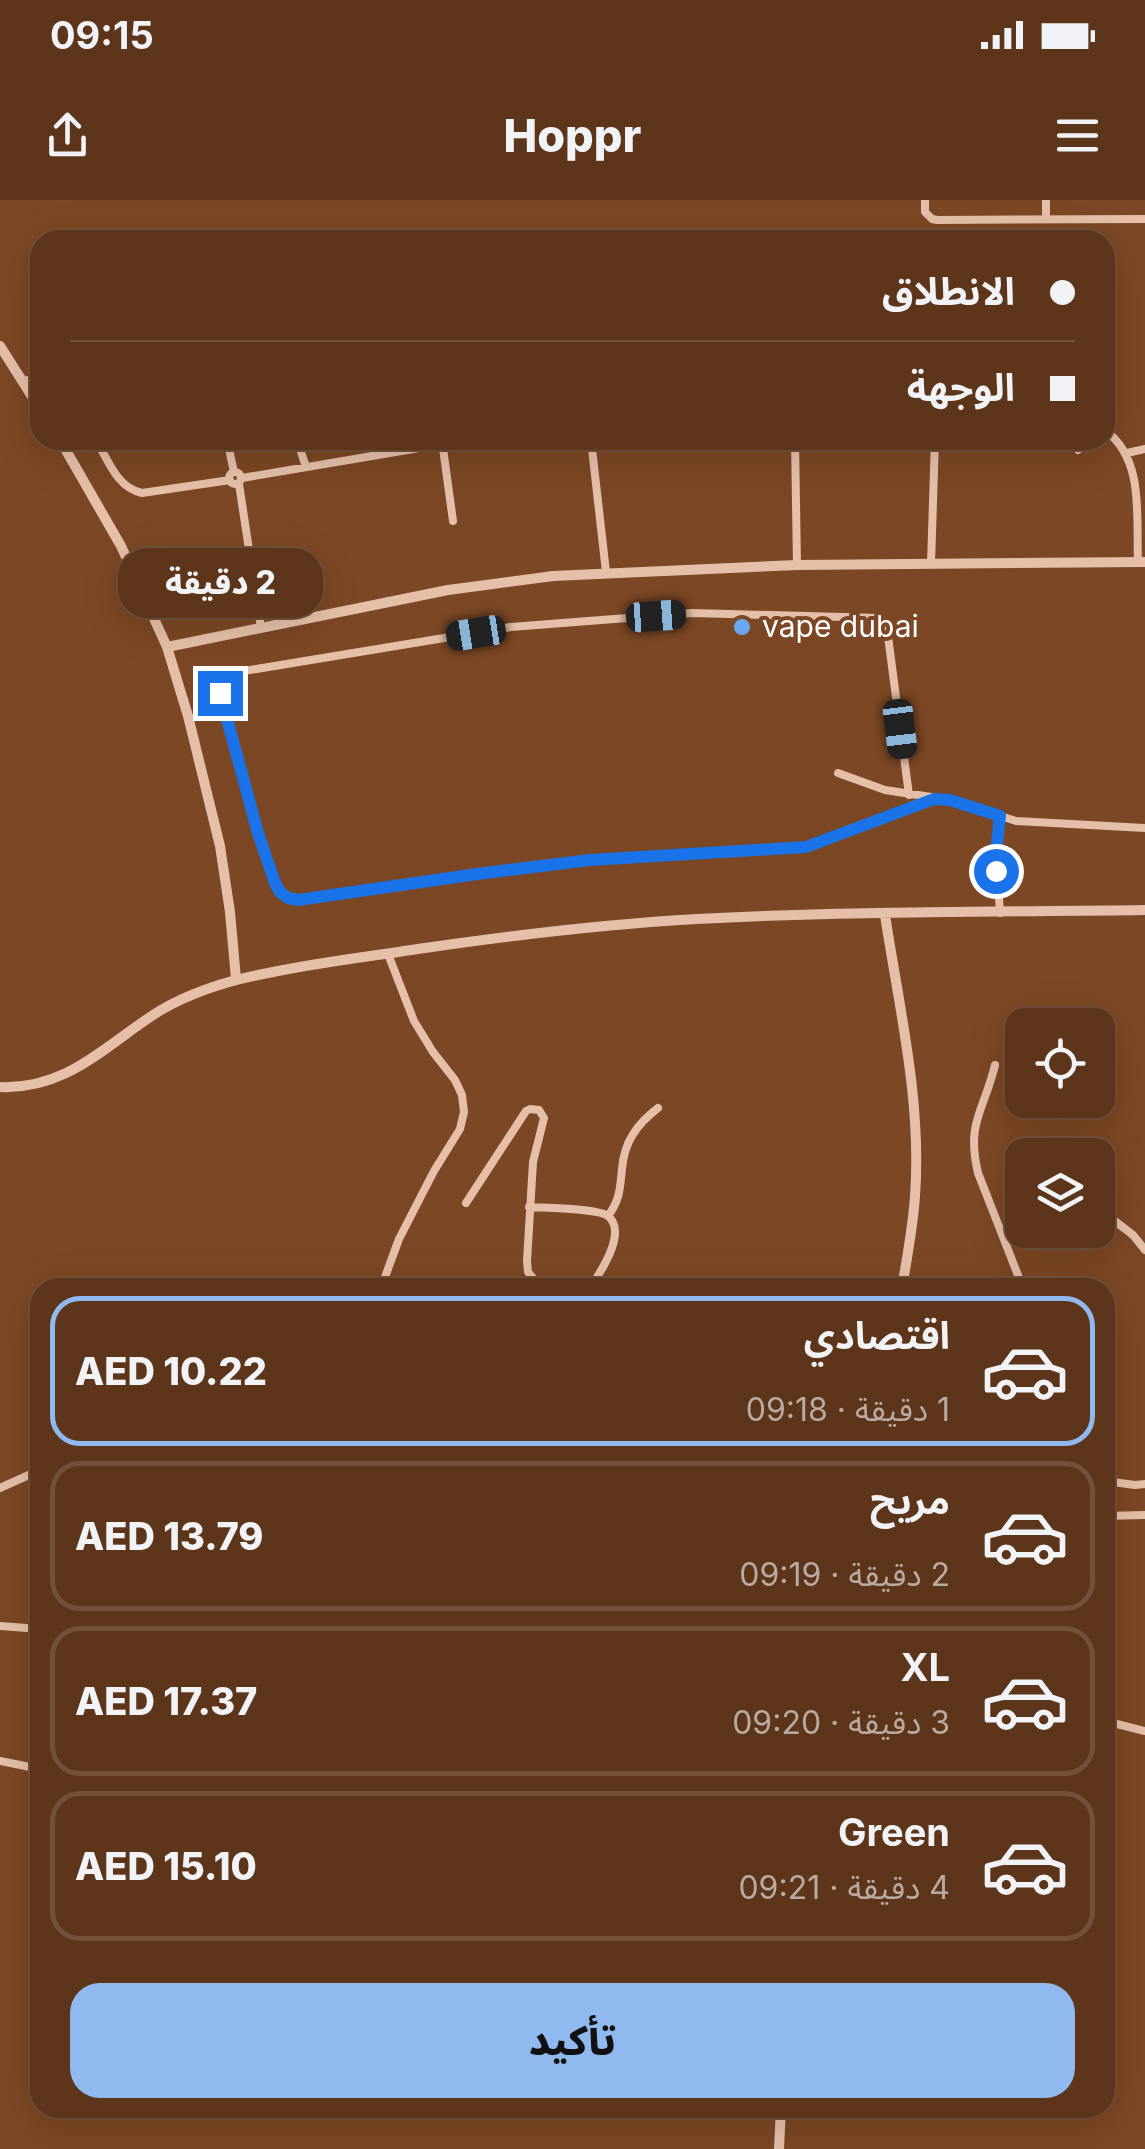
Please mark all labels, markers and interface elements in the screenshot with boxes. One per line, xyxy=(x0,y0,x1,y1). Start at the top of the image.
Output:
text: 09:15 xyxy=(50,12,154,58)
icon: share xyxy=(40,108,95,163)
text: Hoppr xyxy=(504,108,641,163)
icon: menu xyxy=(1050,108,1105,163)
text: الانطلاق xyxy=(882,268,1015,314)
text: الوجهة xyxy=(907,364,1015,410)
callout: 2 دقيقة xyxy=(118,548,322,618)
text: 2 دقيقة xyxy=(165,563,276,602)
car xyxy=(625,599,687,633)
place label: vape dubai xyxy=(762,608,919,644)
car xyxy=(444,613,508,653)
marker: vape dubai xyxy=(731,616,753,638)
route end xyxy=(198,671,243,716)
car xyxy=(881,697,919,761)
route start xyxy=(974,849,1019,894)
map controls xyxy=(1005,1008,1115,1248)
button: locate xyxy=(1005,1008,1115,1118)
button: layers xyxy=(1005,1138,1115,1248)
text: اقتصادي xyxy=(804,1312,950,1358)
icon: car xyxy=(980,1326,1070,1416)
text: AED 10.22 xyxy=(75,1348,267,1394)
text: 1 دقيقة · 09:18 xyxy=(746,1390,950,1429)
text: مريح xyxy=(870,1477,950,1523)
icon: car xyxy=(980,1491,1070,1581)
text: AED 13.79 xyxy=(75,1513,264,1559)
text: 2 دقيقة · 09:19 xyxy=(739,1555,950,1594)
text: XL xyxy=(900,1644,950,1690)
icon: car xyxy=(980,1656,1070,1746)
text: AED 17.37 xyxy=(75,1678,257,1724)
text: 3 دقيقة · 09:20 xyxy=(732,1703,950,1742)
text: Green xyxy=(838,1809,950,1855)
icon: car xyxy=(980,1821,1070,1911)
text: AED 15.10 xyxy=(75,1843,257,1889)
text: 4 دقيقة · 09:21 xyxy=(738,1868,950,1907)
button: تأكيد xyxy=(70,1983,1075,2098)

